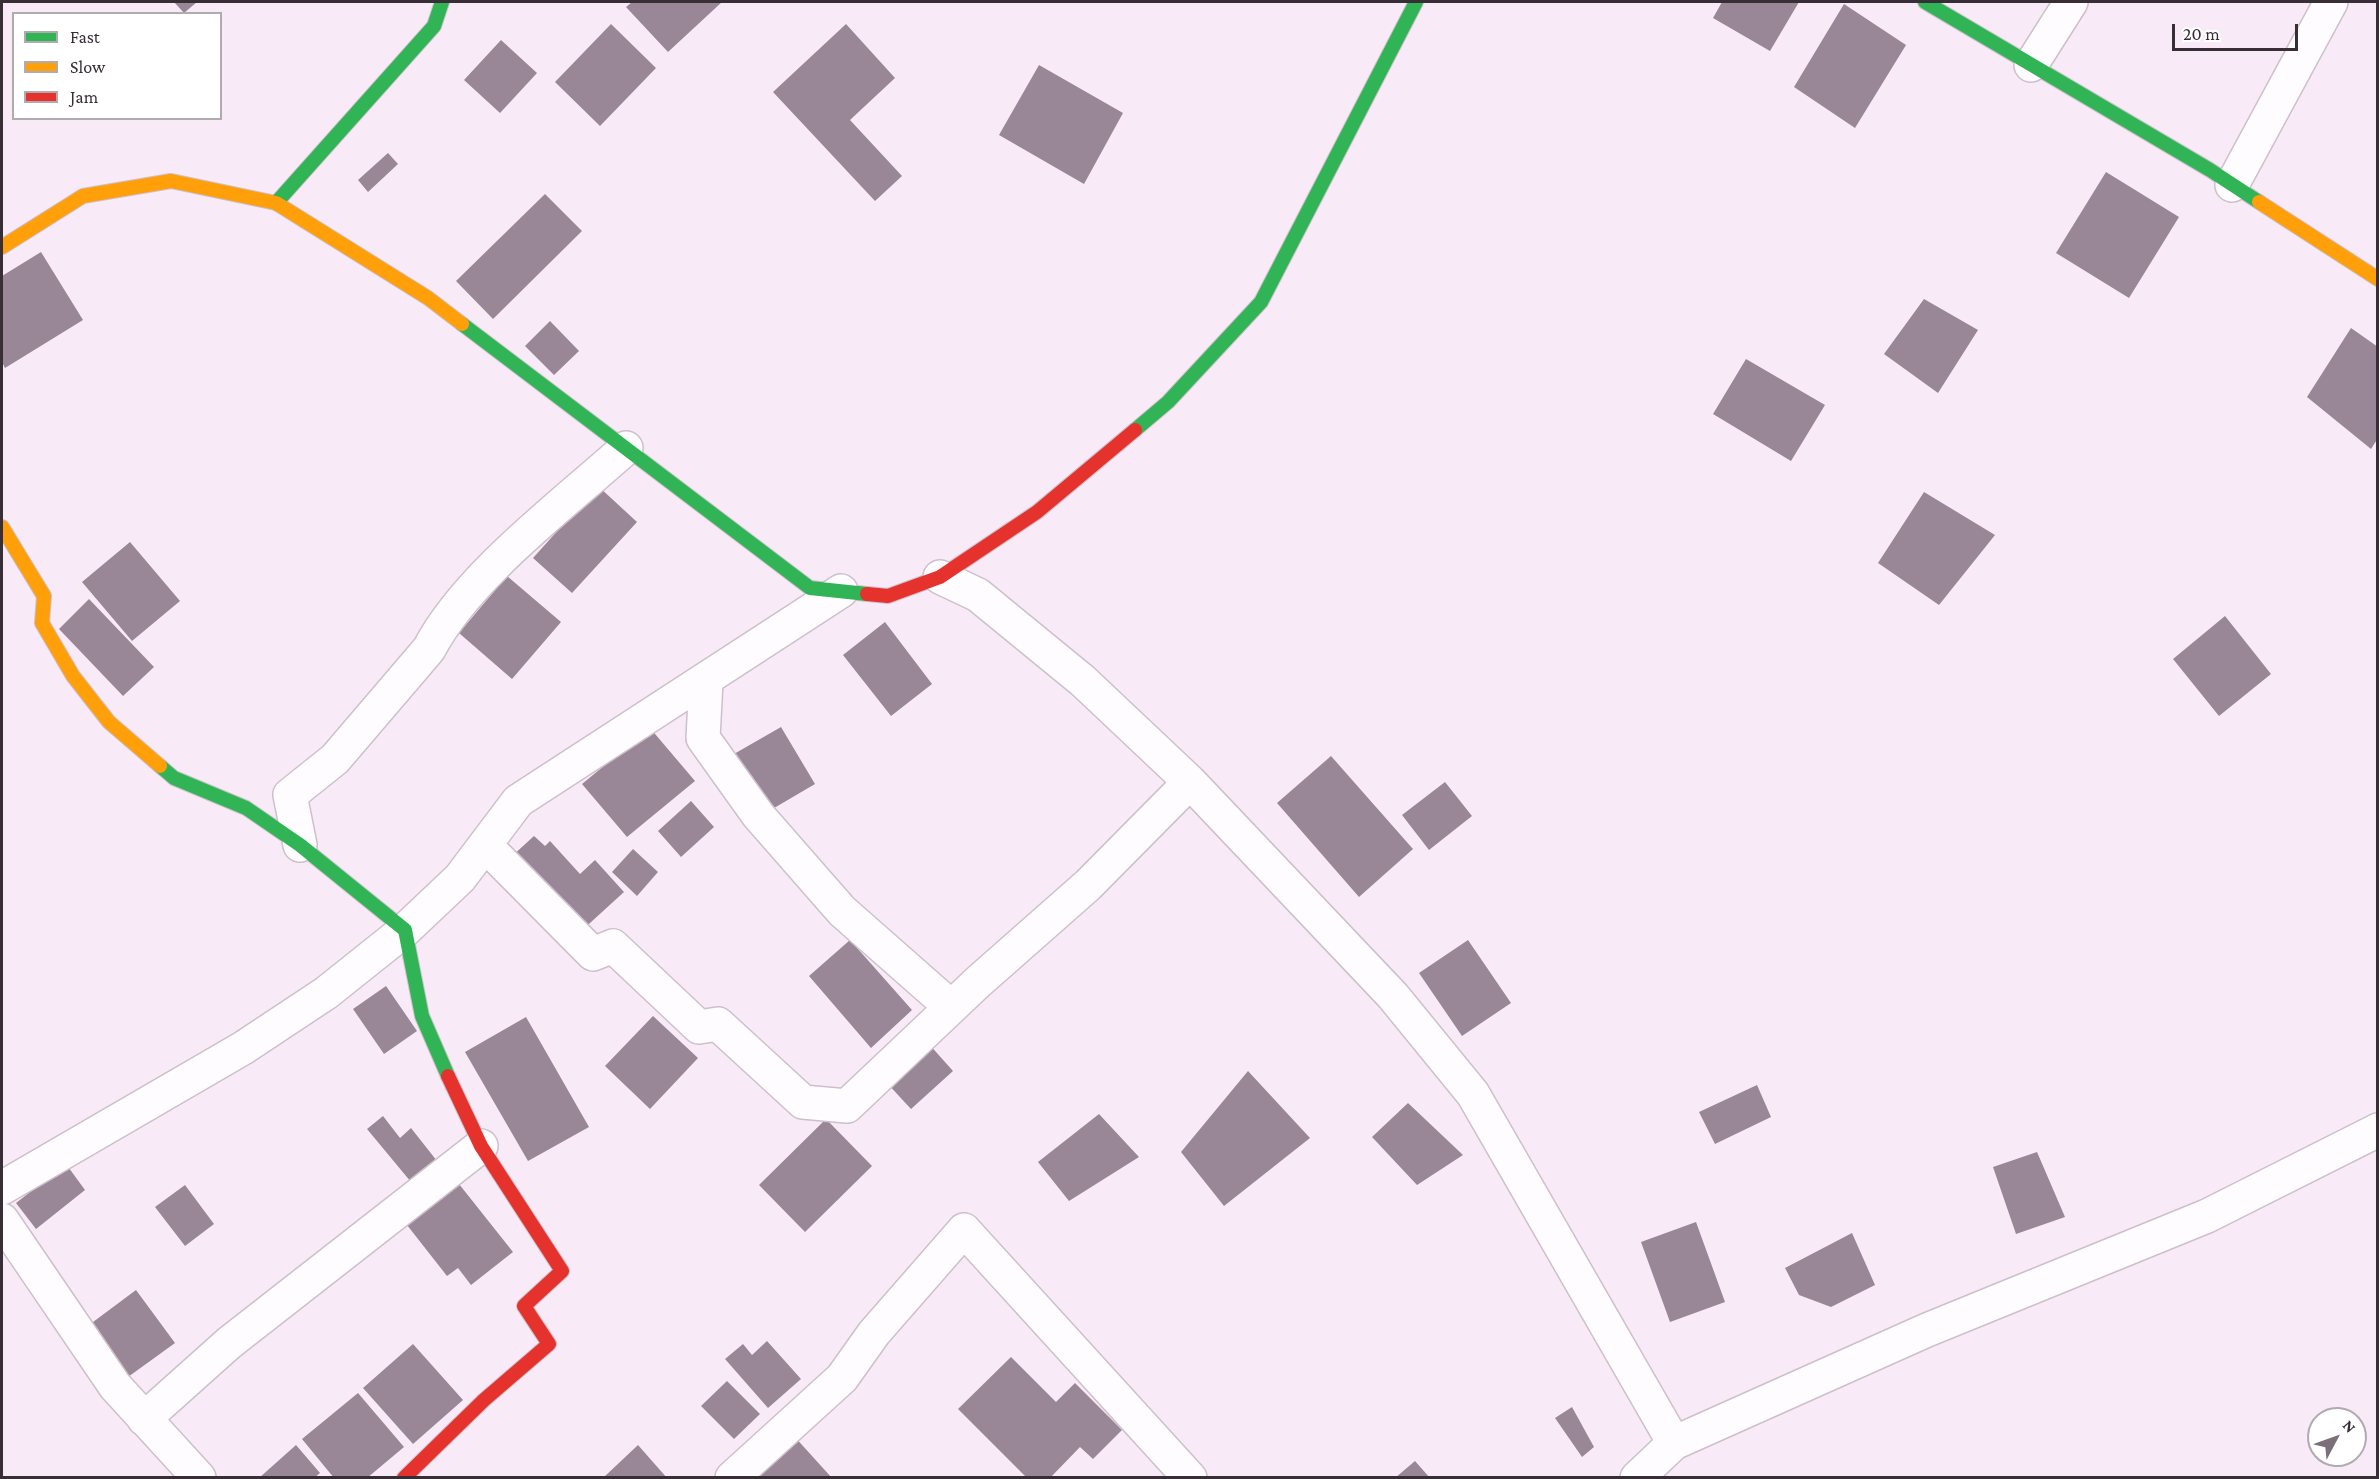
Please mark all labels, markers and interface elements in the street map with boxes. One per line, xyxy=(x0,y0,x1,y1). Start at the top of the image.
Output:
legend xyxy=(12,12,222,120)
scale bar xyxy=(2175,12,2301,50)
text: 20 m xyxy=(2183,24,2220,44)
text: Fast xyxy=(70,27,100,47)
text: Slow xyxy=(70,57,105,77)
text: Jam xyxy=(70,87,98,107)
north arrow xyxy=(2307,1407,2367,1467)
text: N xyxy=(2339,1416,2359,1436)

